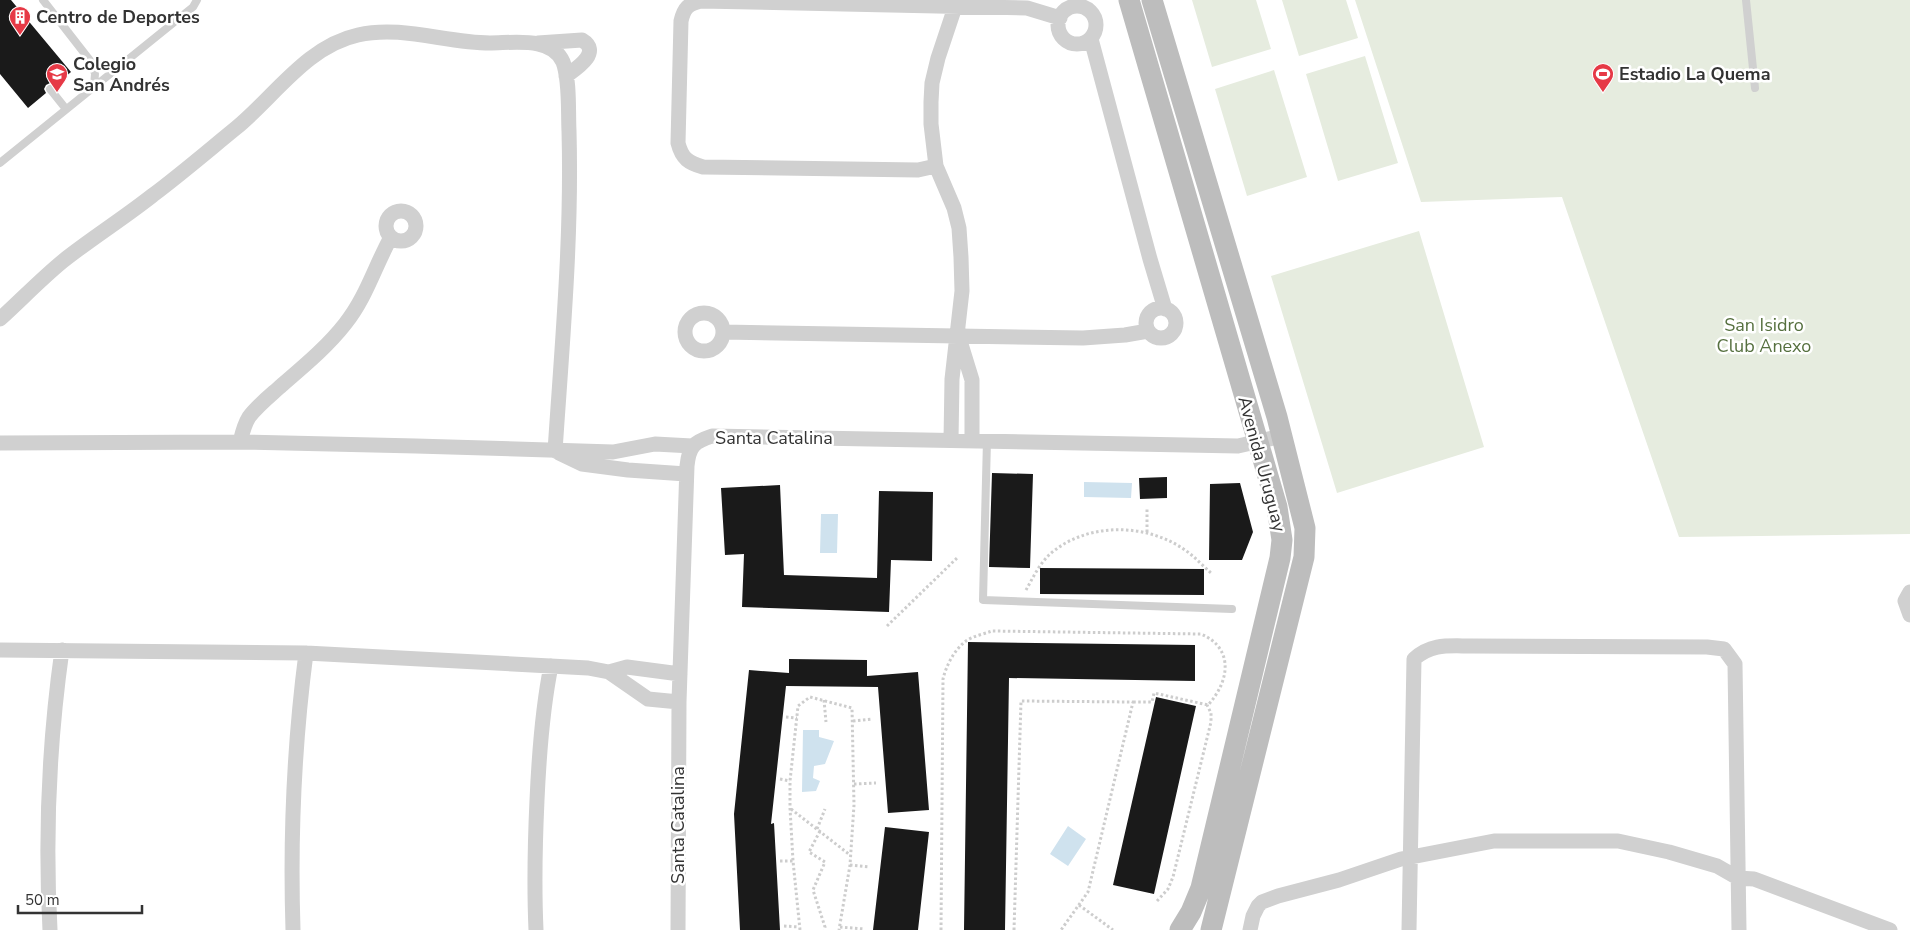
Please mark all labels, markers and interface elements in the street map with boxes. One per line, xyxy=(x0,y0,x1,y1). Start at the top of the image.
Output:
building icon: Centro de Deportes xyxy=(8,5,32,36)
place label: Centro de Deportes xyxy=(36,5,200,29)
place label: Colegio San Andrés xyxy=(73,52,170,97)
school or university icon: Colegio San Andrés xyxy=(45,62,69,93)
sports icon: Estadio La Quema xyxy=(1591,62,1615,93)
place label: Estadio La Quema xyxy=(1619,62,1771,86)
park label: San Isidro Club Anexo xyxy=(1717,313,1811,358)
street label: Avenida Uruguay xyxy=(1232,394,1292,535)
street label: Santa Catalina xyxy=(715,426,833,450)
street label: Santa Catalina xyxy=(666,766,690,884)
scale bar xyxy=(18,882,141,914)
text: 50 m xyxy=(25,890,60,910)

